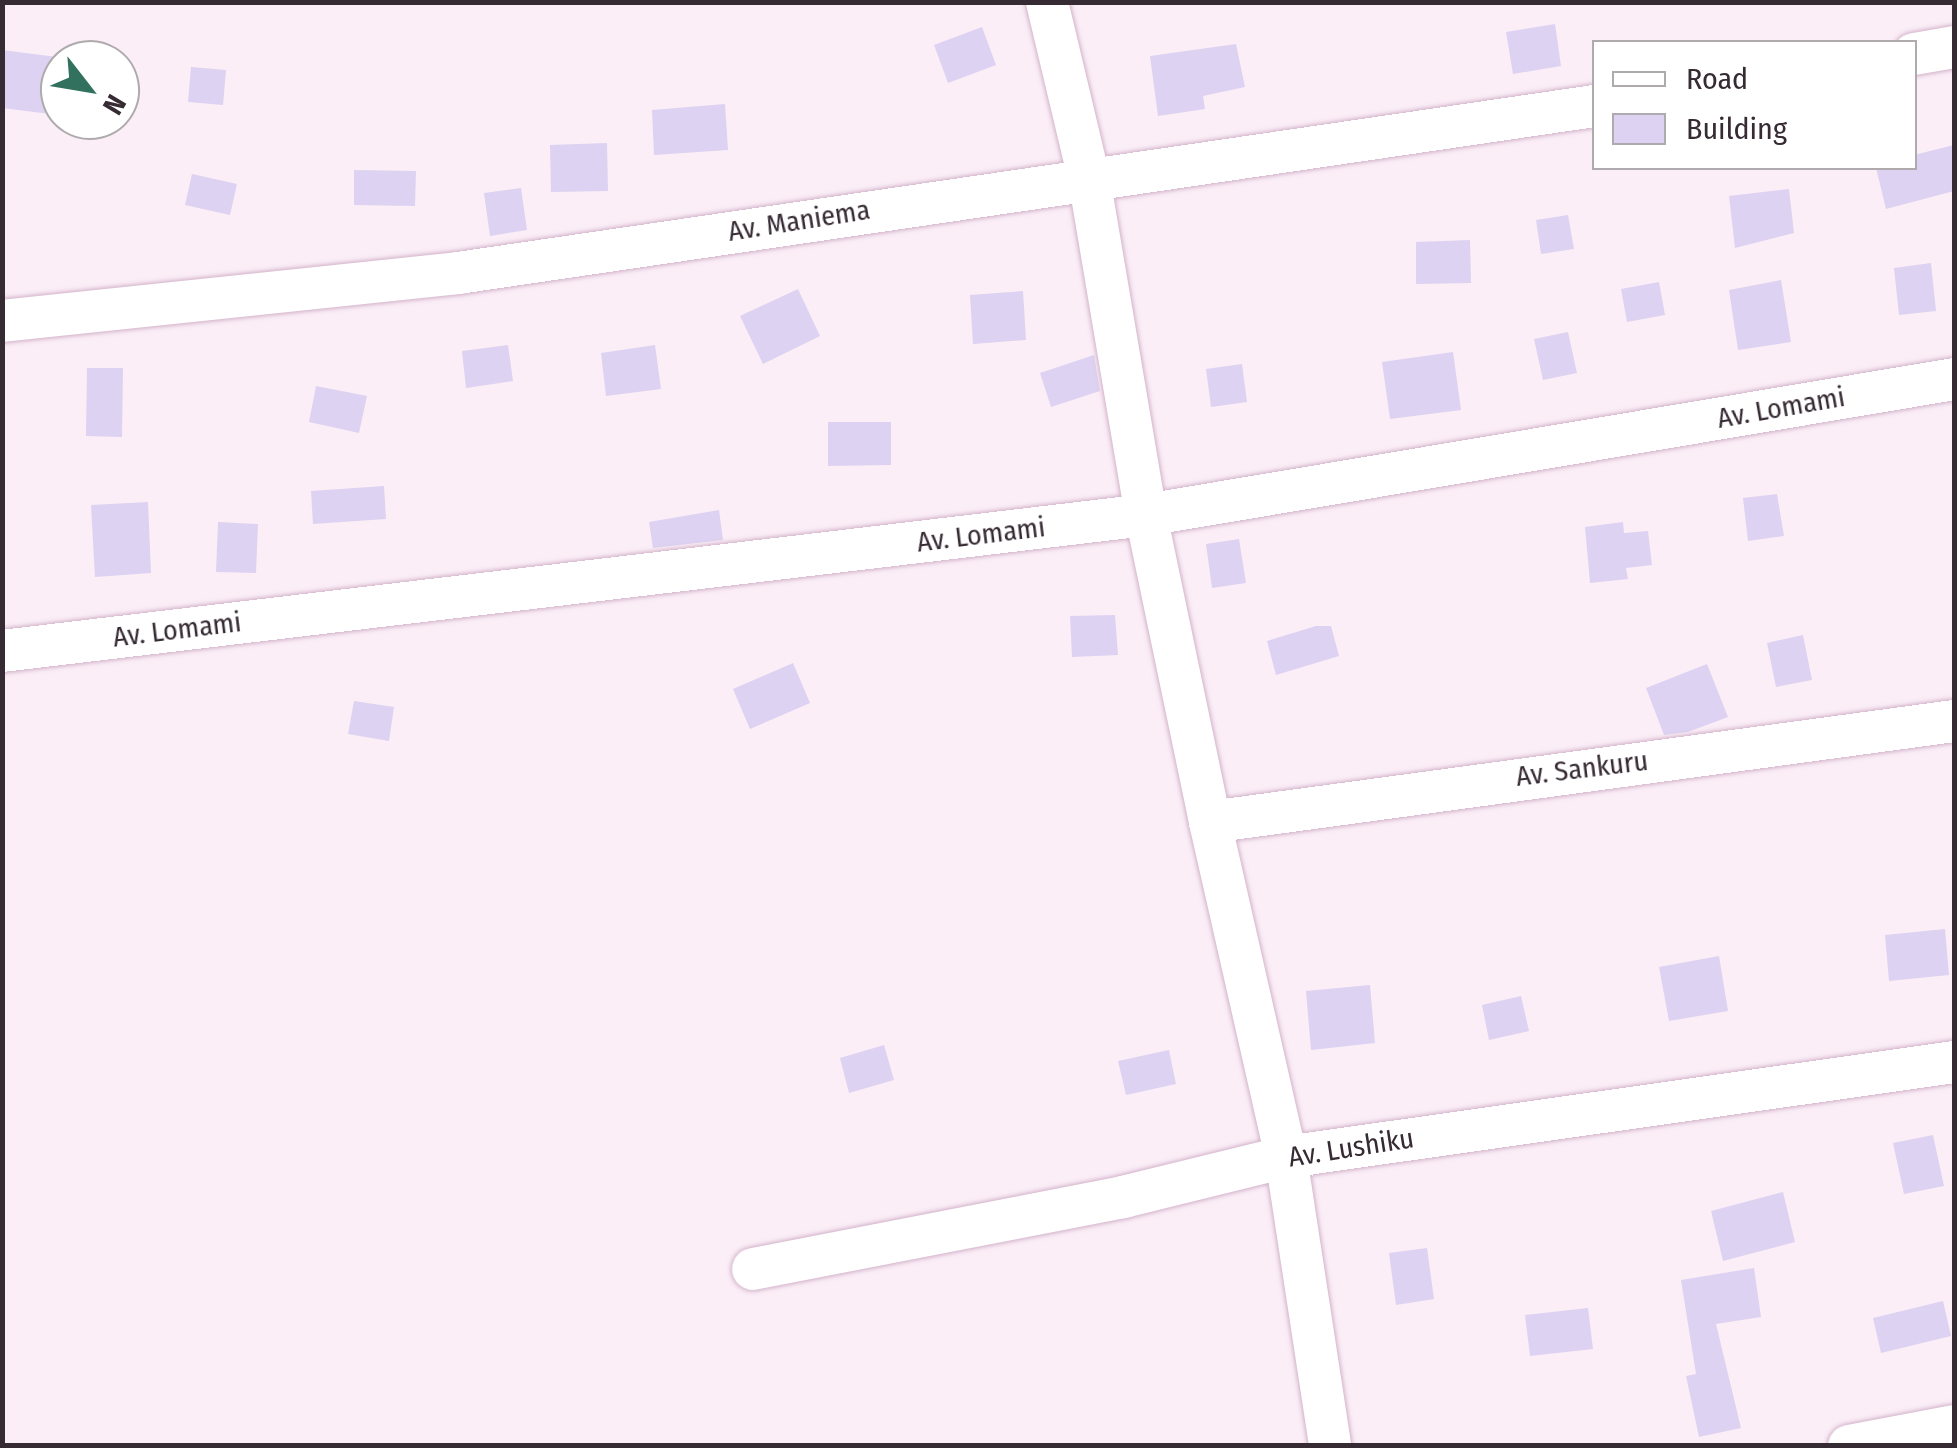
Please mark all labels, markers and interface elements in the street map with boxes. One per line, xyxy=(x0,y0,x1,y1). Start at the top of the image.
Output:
north arrow xyxy=(40,40,140,140)
legend xyxy=(1592,40,1917,170)
text: Road xyxy=(1686,61,1748,97)
text: N xyxy=(96,89,133,120)
text: Building xyxy=(1686,111,1787,147)
street label: Av. Maniema xyxy=(726,193,872,249)
street label: Av. Lomami xyxy=(1715,380,1847,436)
street label: Av. Lomami xyxy=(915,510,1047,560)
street label: Av. Lomami xyxy=(111,605,243,655)
street label: Av. Sankuru xyxy=(1514,744,1650,794)
street label: Av. Lushiku xyxy=(1286,1122,1416,1174)

